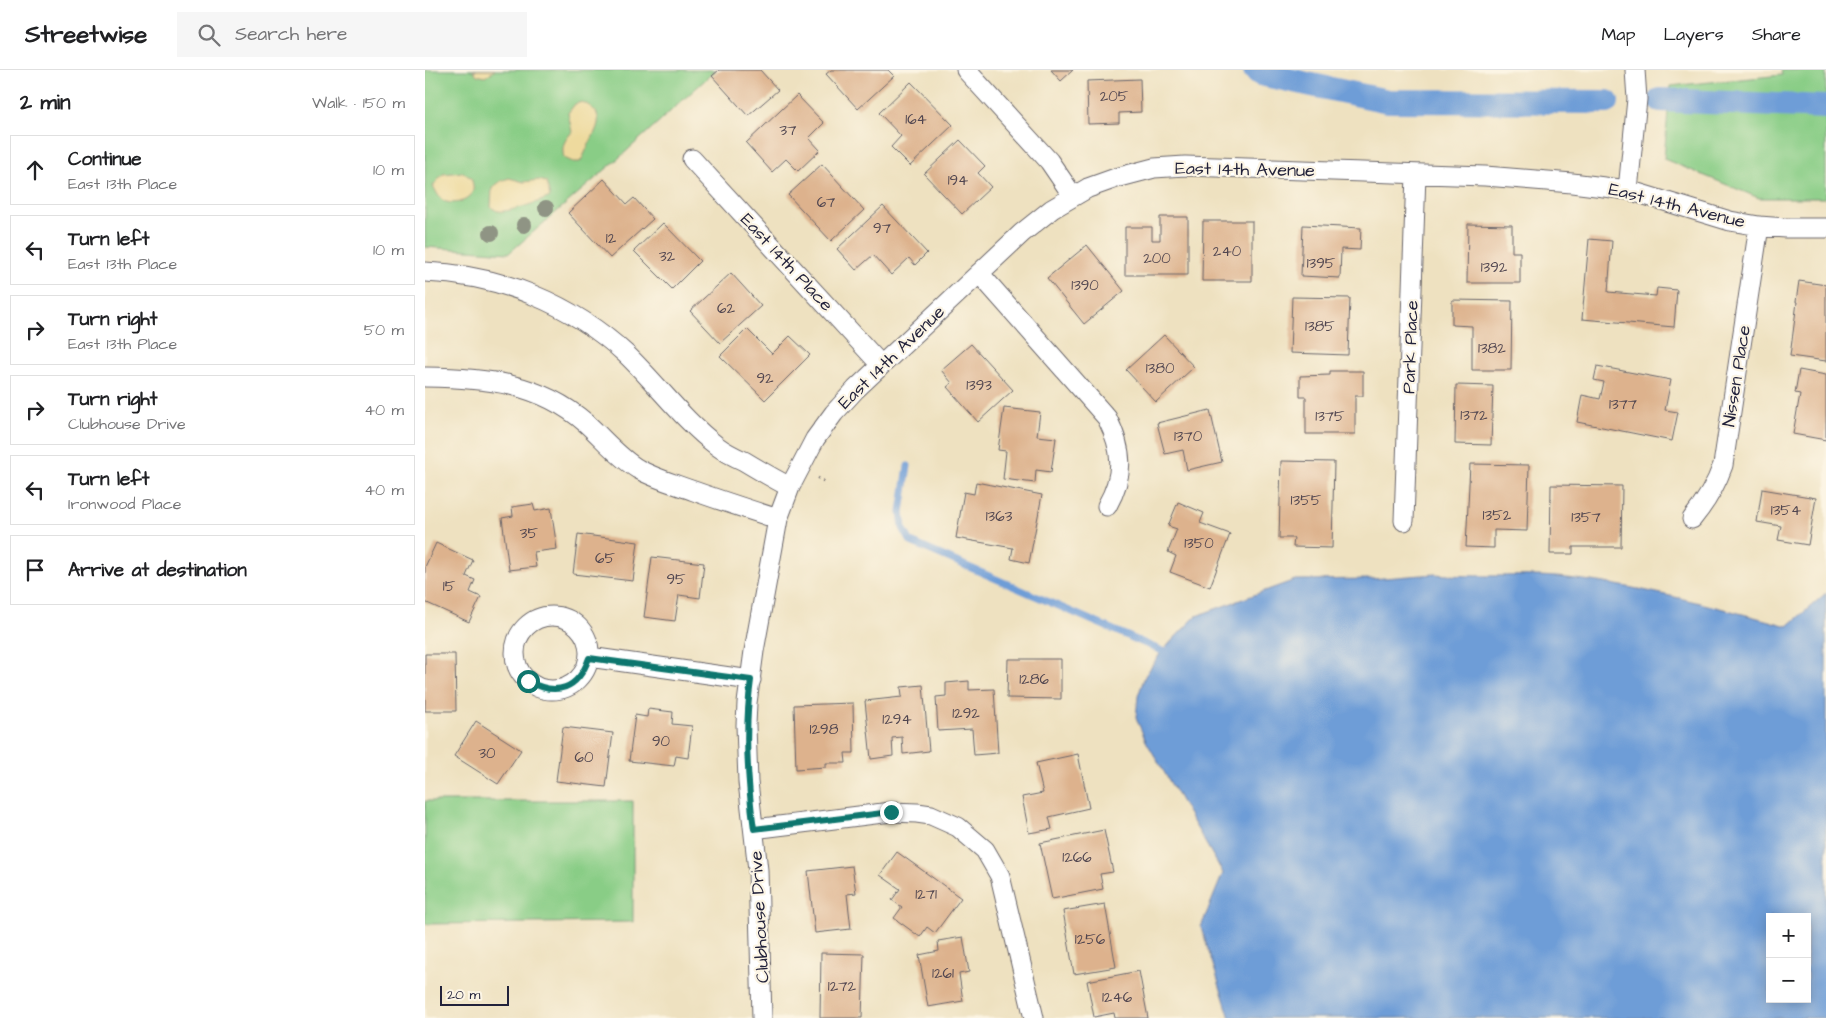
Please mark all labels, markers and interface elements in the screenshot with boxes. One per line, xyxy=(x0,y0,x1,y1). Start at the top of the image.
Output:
search box xyxy=(177,12,527,57)
text: Streetwise xyxy=(25,18,147,52)
icon: search xyxy=(195,21,223,49)
text: Search here xyxy=(235,21,347,48)
text: Map xyxy=(1601,22,1635,47)
text: Layers xyxy=(1663,22,1724,47)
text: Share xyxy=(1752,22,1801,47)
house number: 205 xyxy=(1100,86,1129,107)
text: 2 min xyxy=(20,88,70,117)
text: Walk · 150 m xyxy=(312,92,405,114)
house number: 164 xyxy=(905,109,927,130)
house number: 37 xyxy=(780,120,796,141)
text: Continue xyxy=(68,146,142,173)
icon: ahead xyxy=(21,156,49,184)
street label: East 14th Avenue xyxy=(1175,156,1315,183)
text: 10 m xyxy=(373,159,404,181)
house number: 194 xyxy=(948,170,968,191)
text: East 13th Place xyxy=(68,173,177,195)
street label: East 14th Avenue xyxy=(1606,176,1748,235)
house number: 67 xyxy=(817,192,835,213)
street label: East 14th Place xyxy=(735,208,839,317)
house number: 97 xyxy=(873,218,891,239)
text: Turn left xyxy=(68,226,149,253)
house number: 12 xyxy=(606,228,617,249)
icon: left xyxy=(21,236,49,264)
text: 10 m xyxy=(373,239,404,261)
house number: 240 xyxy=(1213,241,1242,262)
house number: 32 xyxy=(659,246,676,267)
house number: 200 xyxy=(1143,248,1171,269)
text: East 13th Place xyxy=(68,253,177,275)
house number: 1395 xyxy=(1307,253,1336,274)
house number: 1392 xyxy=(1481,257,1508,278)
house number: 1390 xyxy=(1071,275,1099,296)
house number: 62 xyxy=(717,298,735,319)
street label: East 14th Avenue xyxy=(832,300,950,415)
street label: Park Place xyxy=(1396,300,1425,394)
text: Turn right xyxy=(68,306,157,333)
icon: right xyxy=(21,316,49,344)
house number: 1385 xyxy=(1305,316,1335,337)
text: 50 m xyxy=(364,319,404,341)
street label: Nissen Place xyxy=(1716,323,1757,429)
text: East 13th Place xyxy=(68,333,177,355)
house number: 1382 xyxy=(1478,338,1506,359)
house number: 1380 xyxy=(1146,358,1175,379)
house number: 92 xyxy=(756,368,774,389)
house number: 1393 xyxy=(966,375,992,396)
text: Turn right xyxy=(68,386,157,413)
house number: 1377 xyxy=(1609,394,1637,415)
icon: right xyxy=(21,396,49,424)
text: 40 m xyxy=(364,399,404,421)
house number: 1372 xyxy=(1460,405,1488,426)
house number: 1375 xyxy=(1315,406,1345,427)
text: Clubhouse Drive xyxy=(68,413,186,435)
house number: 1370 xyxy=(1174,426,1203,447)
text: Turn left xyxy=(68,466,149,493)
icon: left xyxy=(21,476,49,504)
text: 40 m xyxy=(364,479,404,501)
house number: 1355 xyxy=(1291,490,1322,511)
text: Ironwood Place xyxy=(68,493,181,515)
house number: 1354 xyxy=(1771,500,1801,521)
house number: 1352 xyxy=(1483,505,1512,526)
house number: 1363 xyxy=(986,506,1013,527)
house number: 1357 xyxy=(1571,507,1601,528)
house number: 35 xyxy=(520,523,538,544)
house number: 1350 xyxy=(1184,533,1214,554)
house number: 65 xyxy=(595,548,615,569)
icon: arrive xyxy=(21,556,49,584)
text: Arrive at destination xyxy=(68,557,247,584)
house number: 95 xyxy=(666,569,686,590)
house number: 15 xyxy=(443,576,456,597)
house number: 1286 xyxy=(1019,669,1049,690)
route start xyxy=(517,670,540,693)
house number: 1292 xyxy=(952,703,980,724)
house number: 1294 xyxy=(882,709,912,730)
house number: 1298 xyxy=(810,719,839,740)
house number: 90 xyxy=(652,731,671,752)
house number: 30 xyxy=(478,743,496,764)
house number: 60 xyxy=(575,747,594,768)
route end xyxy=(880,801,903,824)
house number: 1266 xyxy=(1062,847,1092,868)
street label: Clubhouse Drive xyxy=(744,850,775,984)
house number: 1271 xyxy=(915,884,937,905)
map controls xyxy=(1766,913,1811,1003)
button: + xyxy=(1766,913,1811,958)
house number: 1256 xyxy=(1075,929,1106,950)
button: − xyxy=(1766,958,1811,1003)
house number: 1261 xyxy=(932,963,954,984)
house number: 1272 xyxy=(828,976,857,997)
scale bar xyxy=(440,983,509,1006)
text: 20 m xyxy=(447,985,480,1005)
house number: 1246 xyxy=(1102,987,1133,1008)

